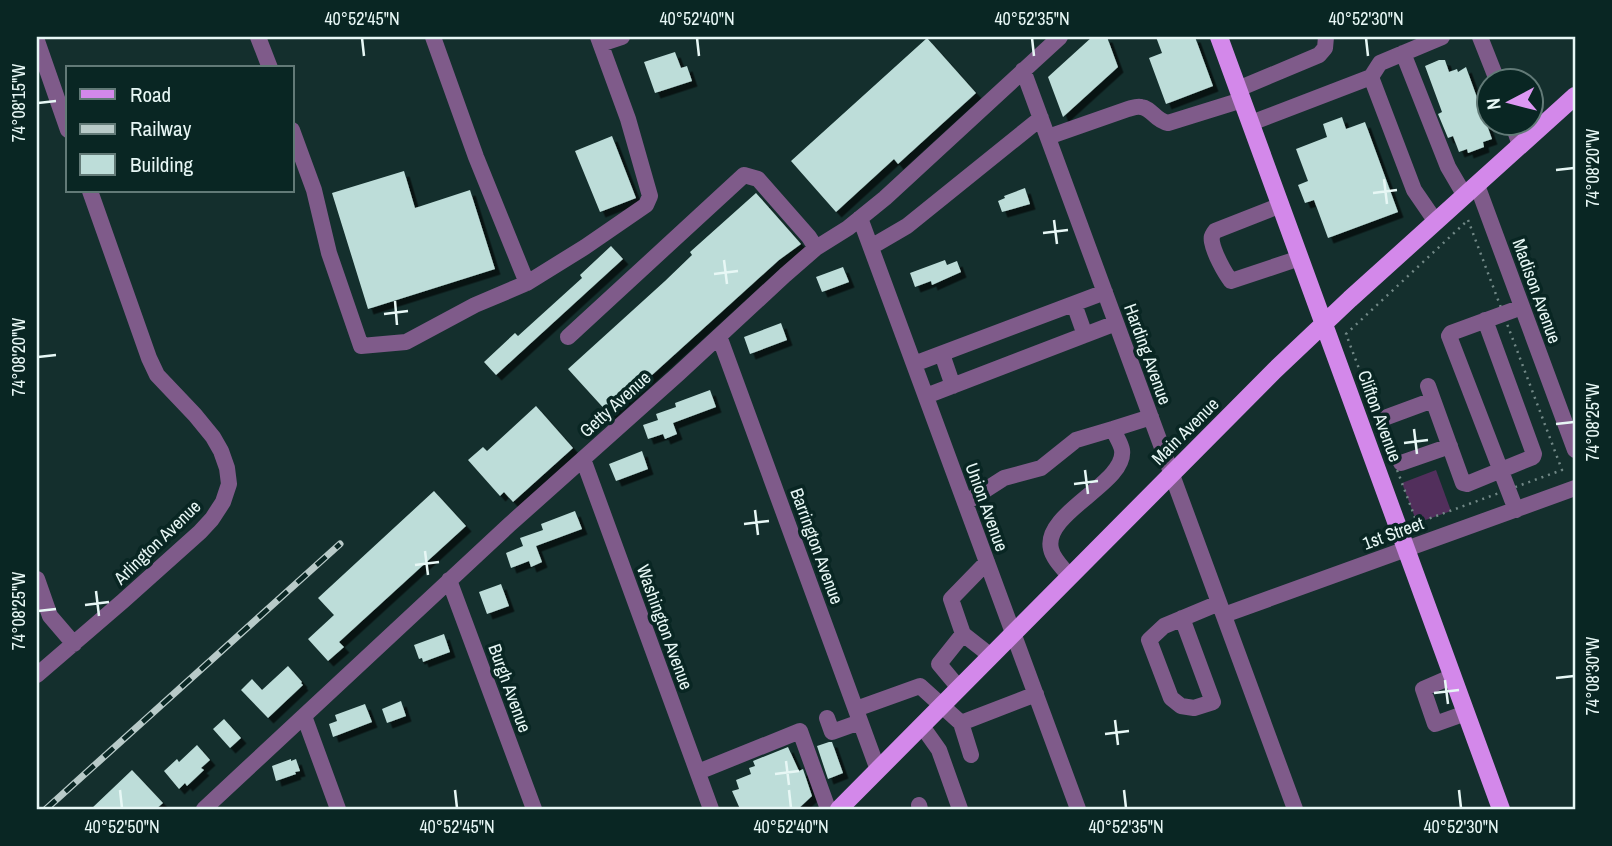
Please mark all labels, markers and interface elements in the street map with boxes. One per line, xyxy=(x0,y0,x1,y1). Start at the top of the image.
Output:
text: 40°52'45"N xyxy=(324,6,400,31)
text: 40°52'40"N xyxy=(659,6,735,31)
text: 40°52'35"N xyxy=(994,6,1070,31)
text: 40°52'30"N xyxy=(1328,6,1404,31)
text: 74°08'15"W xyxy=(6,64,31,142)
legend xyxy=(66,66,294,192)
north arrow xyxy=(1476,66,1546,136)
text: Road xyxy=(130,80,171,109)
text: N xyxy=(1480,97,1507,111)
text: Railway xyxy=(130,114,192,143)
text: 74°08'20"W xyxy=(1580,129,1605,207)
text: Building xyxy=(130,150,194,179)
street label: Madison Avenue xyxy=(1506,235,1568,347)
street label: Harding Avenue xyxy=(1118,300,1178,408)
text: 74°08'20"W xyxy=(6,318,31,396)
street label: Getty Avenue xyxy=(574,365,656,443)
street label: Clifton Avenue xyxy=(1352,367,1408,465)
text: 74°08'25"W xyxy=(1580,383,1605,461)
street label: Main Avenue xyxy=(1146,392,1224,470)
street label: Union Avenue xyxy=(959,459,1015,555)
street label: Barrington Avenue xyxy=(784,484,850,608)
street label: Arlington Avenue xyxy=(107,494,206,591)
street label: 1st Street xyxy=(1359,510,1427,556)
street label: Washington Avenue xyxy=(631,561,699,693)
text: 74°08'25"W xyxy=(6,572,31,650)
text: 74°08'30"W xyxy=(1580,637,1605,715)
street label: Burgh Avenue xyxy=(482,640,538,736)
text: 40°52'50"N xyxy=(84,814,160,839)
text: 40°52'45"N xyxy=(419,814,495,839)
text: 40°52'40"N xyxy=(753,814,829,839)
text: 40°52'35"N xyxy=(1088,814,1164,839)
text: 40°52'30"N xyxy=(1423,814,1499,839)

